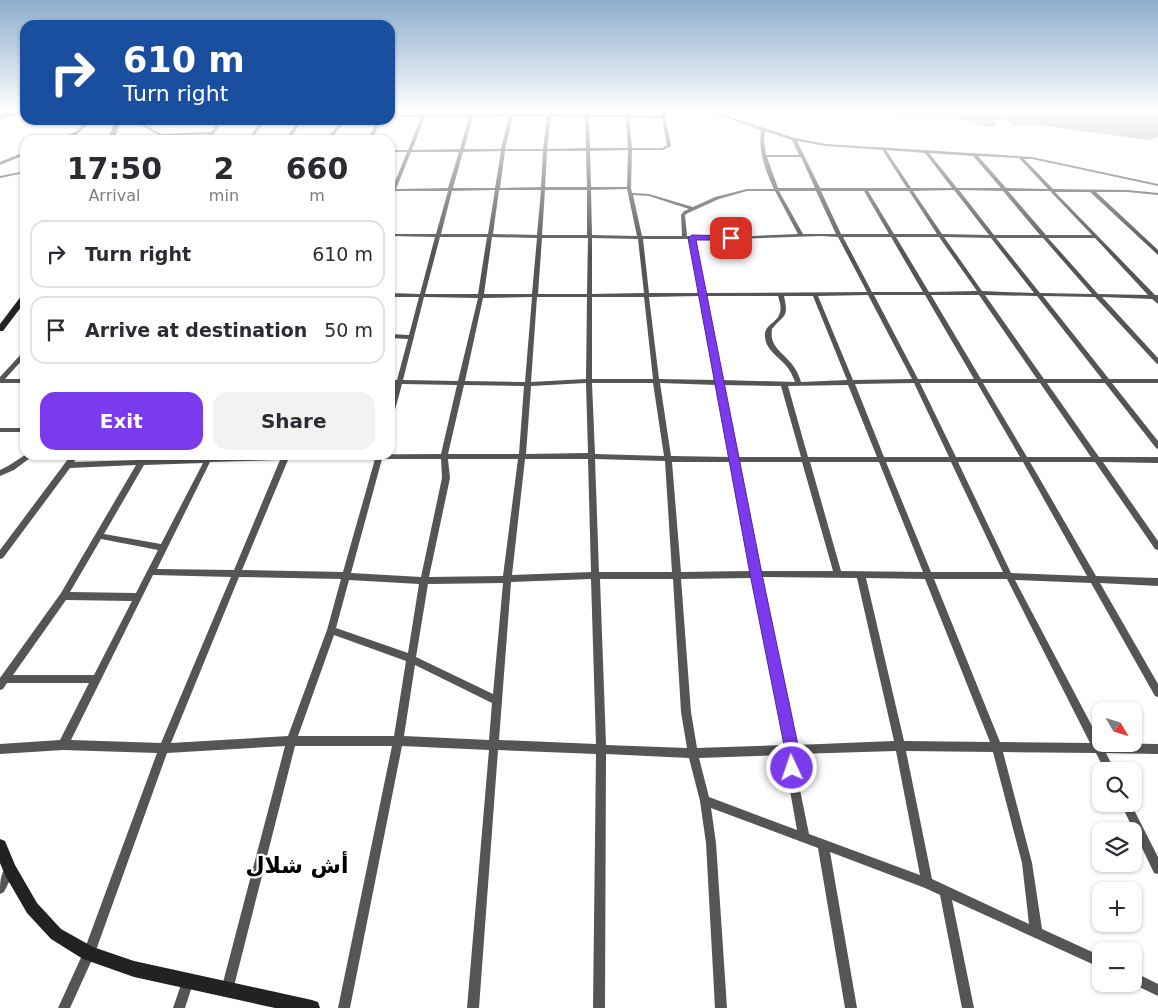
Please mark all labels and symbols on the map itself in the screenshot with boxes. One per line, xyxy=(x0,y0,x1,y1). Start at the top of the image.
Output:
pin xyxy=(710,217,752,259)
north arrow xyxy=(1092,702,1142,752)
position arrow xyxy=(765,741,817,793)
district label: أش شلال xyxy=(246,850,349,878)

